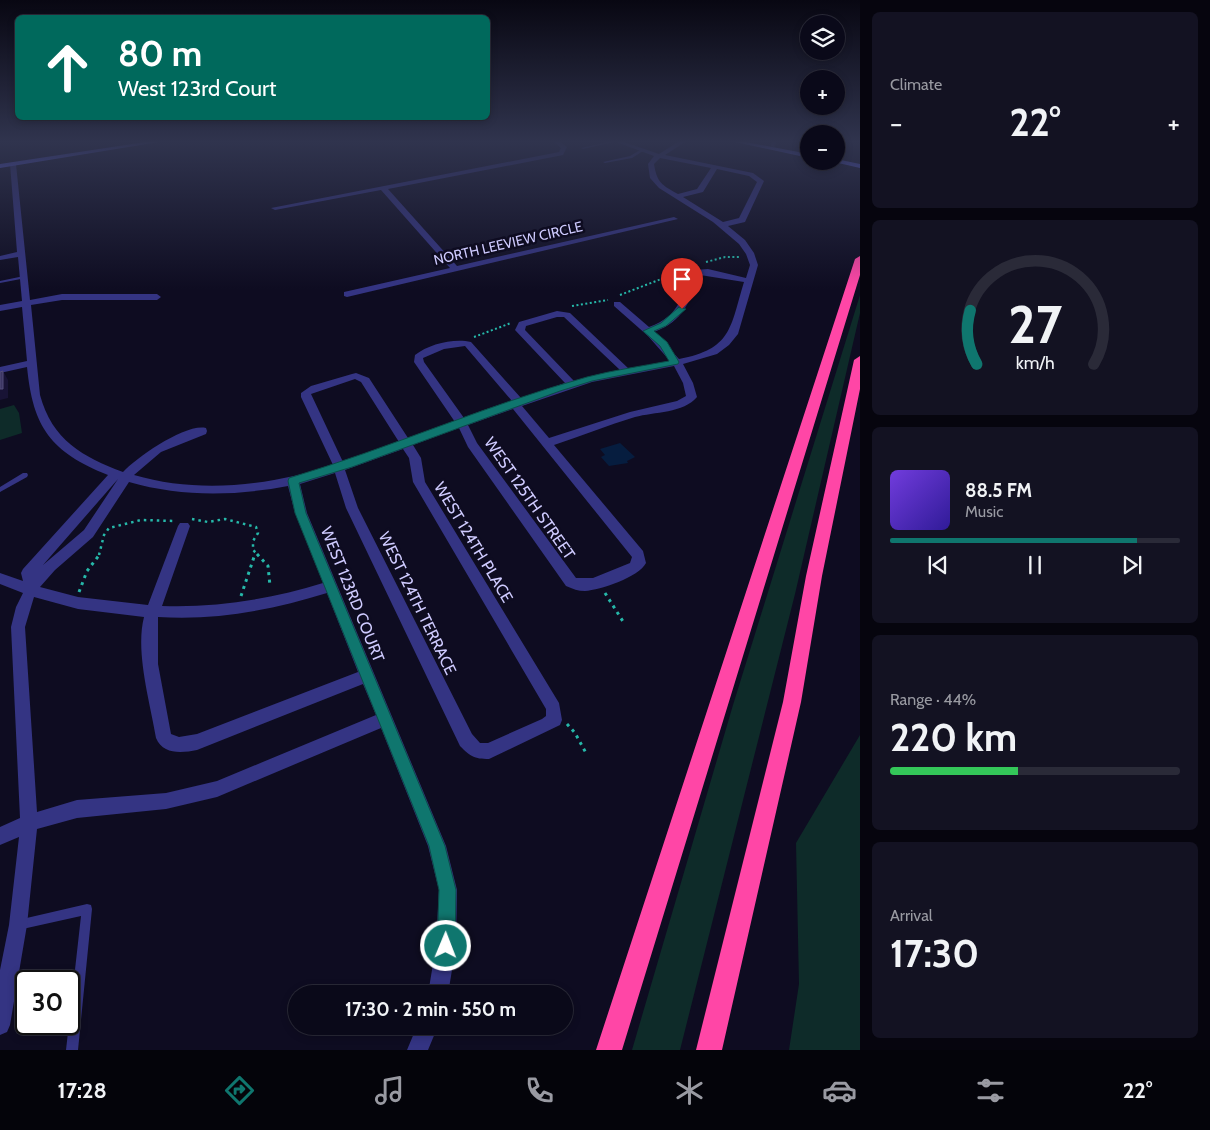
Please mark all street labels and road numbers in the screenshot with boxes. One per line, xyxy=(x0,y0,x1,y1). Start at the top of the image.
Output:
street label: NORTH LEEVIEW CIRCLE xyxy=(432,217,584,269)
street label: WEST 125TH STREET xyxy=(480,433,579,563)
street label: WEST 124TH PLACE xyxy=(430,479,517,606)
street label: WEST 123RD COURT xyxy=(317,524,389,665)
street label: WEST 124TH TERRACE xyxy=(375,529,460,678)

